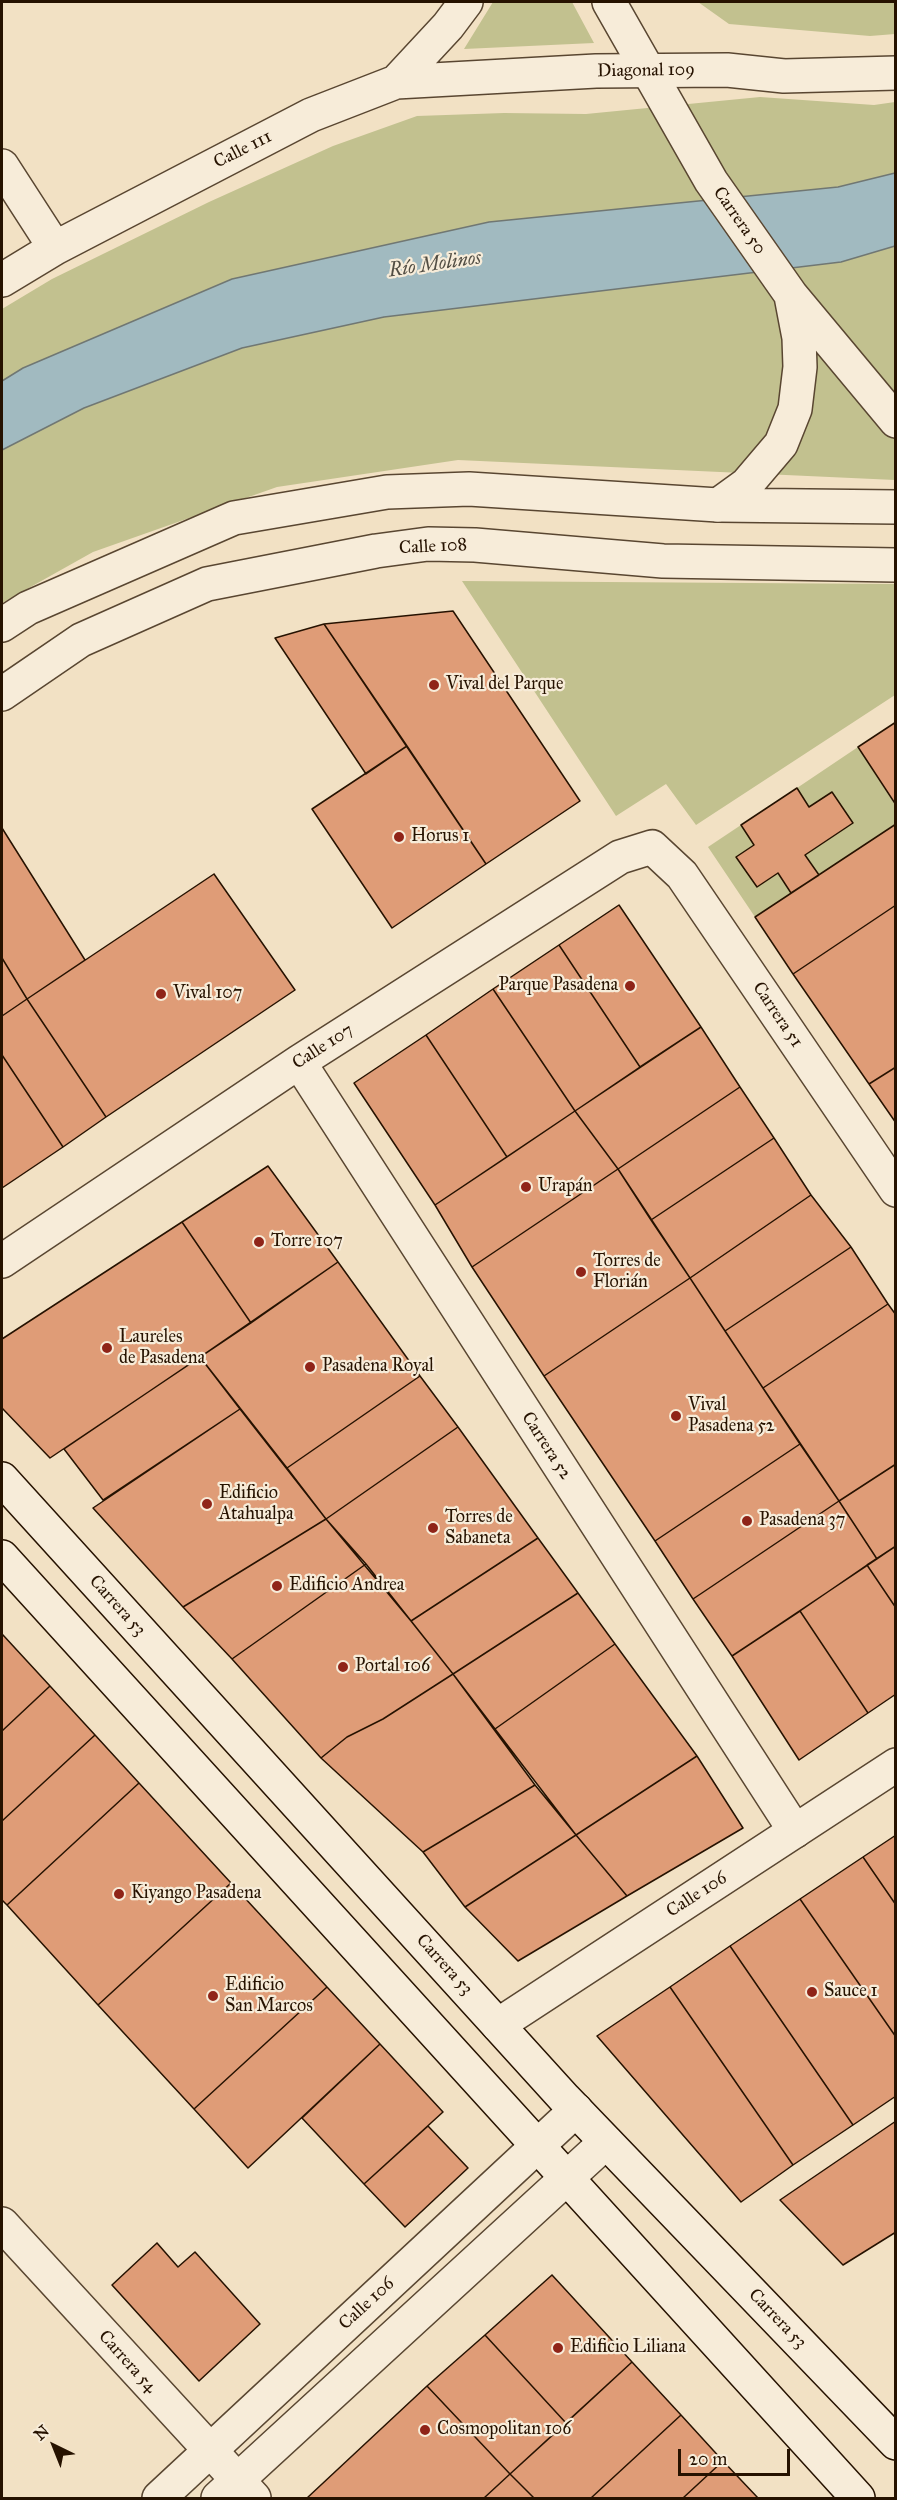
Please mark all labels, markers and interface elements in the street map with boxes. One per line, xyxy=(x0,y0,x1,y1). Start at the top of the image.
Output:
street label: Diagonal 109 xyxy=(597,59,695,83)
street label: Calle 111 xyxy=(210,126,276,174)
street label: Carrera 50 xyxy=(708,183,770,259)
water label: Río Molinos xyxy=(387,247,483,283)
street label: Calle 108 xyxy=(398,534,468,560)
place label: Vival del Parque xyxy=(446,674,563,696)
marker: Vival del Parque xyxy=(427,678,441,692)
place label: Horus 1 xyxy=(411,826,469,848)
marker: Horus 1 xyxy=(392,830,406,844)
place label: Parque Pasadena xyxy=(499,975,618,997)
street label: Carrera 51 xyxy=(747,978,807,1052)
marker: Parque Pasadena xyxy=(623,979,637,993)
place label: Vival 107 xyxy=(173,983,242,1005)
marker: Vival 107 xyxy=(154,987,168,1001)
street label: Calle 107 xyxy=(289,1019,357,1075)
place label: Urapán xyxy=(538,1176,592,1198)
marker: Urapán xyxy=(519,1180,533,1194)
place label: Torre 107 xyxy=(271,1231,343,1253)
marker: Torre 107 xyxy=(252,1235,266,1249)
place label: Torres de Florián xyxy=(593,1251,661,1294)
marker: Torres de Florián xyxy=(574,1265,588,1279)
place label: Laureles de Pasadena xyxy=(119,1327,205,1370)
marker: Laureles de Pasadena xyxy=(100,1341,114,1355)
place label: Pasadena Royal xyxy=(322,1356,434,1378)
marker: Pasadena Royal xyxy=(303,1360,317,1374)
place label: Vival Pasadena 52 xyxy=(688,1395,775,1438)
street label: Carrera 52 xyxy=(516,1408,576,1484)
marker: Vival Pasadena 52 xyxy=(669,1409,683,1423)
place label: Edificio Atahualpa xyxy=(219,1483,294,1526)
marker: Edificio Atahualpa xyxy=(200,1497,214,1511)
place label: Torres de Sabaneta xyxy=(445,1507,513,1550)
place label: Pasadena 37 xyxy=(759,1510,845,1532)
marker: Pasadena 37 xyxy=(740,1514,754,1528)
marker: Torres de Sabaneta xyxy=(426,1521,440,1535)
street label: Carrera 53 xyxy=(84,1571,150,1641)
place label: Edificio Andrea xyxy=(289,1575,404,1597)
marker: Edificio Andrea xyxy=(270,1579,284,1593)
place label: Portal 106 xyxy=(355,1656,430,1678)
marker: Portal 106 xyxy=(336,1660,350,1674)
street label: Calle 106 xyxy=(663,1868,731,1922)
place label: Kiyango Pasadena xyxy=(131,1883,261,1905)
marker: Kiyango Pasadena xyxy=(112,1887,126,1901)
street label: Carrera 53 xyxy=(411,1930,477,2000)
place label: Edificio San Marcos xyxy=(225,1975,313,2018)
place label: Sauce 1 xyxy=(824,1981,878,2003)
marker: Sauce 1 xyxy=(805,1985,819,1999)
marker: Edificio San Marcos xyxy=(206,1989,220,2003)
street label: Calle 106 xyxy=(335,2273,399,2335)
street label: Carrera 53 xyxy=(743,2285,811,2353)
street label: Carrera 54 xyxy=(93,2326,161,2398)
place label: Edificio Liliana xyxy=(570,2337,686,2359)
marker: Edificio Liliana xyxy=(551,2341,565,2355)
north arrow xyxy=(24,2416,84,2476)
place label: Cosmopolitan 106 xyxy=(437,2419,572,2441)
text: N xyxy=(30,2421,53,2444)
marker: Cosmopolitan 106 xyxy=(418,2423,432,2437)
scale bar xyxy=(681,2437,794,2475)
text: 20 m xyxy=(689,2448,727,2470)

